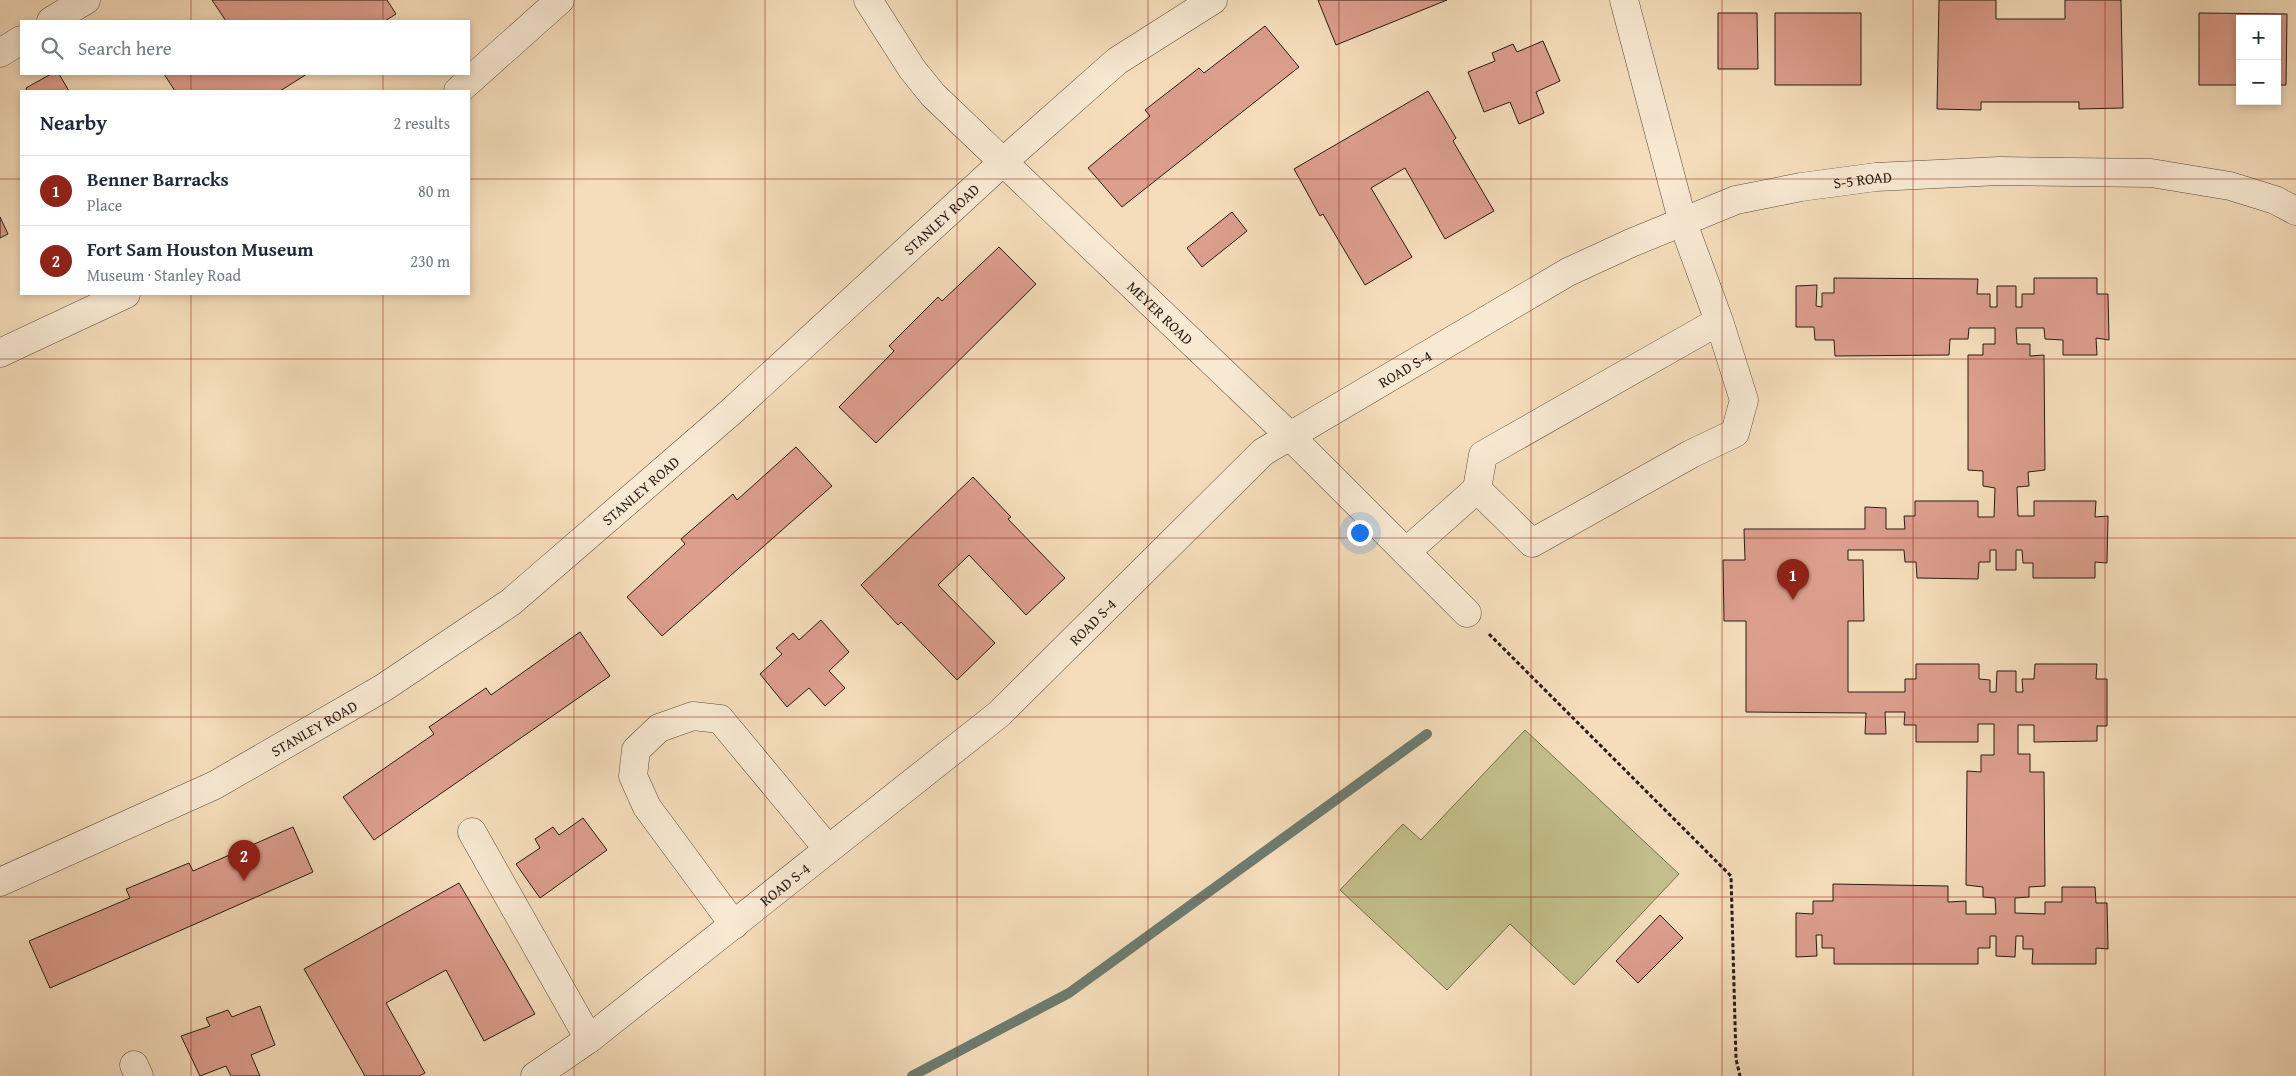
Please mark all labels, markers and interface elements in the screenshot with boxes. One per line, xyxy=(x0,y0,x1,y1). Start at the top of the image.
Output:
map controls xyxy=(2236,15,2281,105)
button: + xyxy=(2236,15,2281,60)
search box xyxy=(20,20,470,75)
icon: search xyxy=(38,34,66,62)
text: Search here xyxy=(78,34,172,62)
button: − xyxy=(2236,60,2281,105)
text: Nearby xyxy=(40,107,107,138)
text: 2 results xyxy=(393,111,450,135)
text: Benner Barracks xyxy=(87,165,229,193)
street label: S-5 ROAD xyxy=(1832,166,1892,193)
text: 1 xyxy=(52,179,60,203)
text: 80 m xyxy=(418,179,450,203)
street label: STANLEY ROAD xyxy=(898,179,984,259)
text: Place xyxy=(87,193,122,217)
text: Fort Sam Houston Museum xyxy=(87,235,313,263)
text: 2 xyxy=(52,249,60,273)
text: 230 m xyxy=(410,249,450,273)
text: Museum · Stanley Road xyxy=(87,263,241,287)
street label: MEYER ROAD xyxy=(1123,276,1198,349)
street label: ROAD S-4 xyxy=(1374,345,1435,392)
street label: STANLEY ROAD xyxy=(597,451,684,530)
your location xyxy=(1347,520,1373,546)
pin: 1 xyxy=(1777,559,1809,600)
street label: ROAD S-4 xyxy=(1064,593,1120,650)
street label: STANLEY ROAD xyxy=(267,695,361,761)
pin: 2 xyxy=(228,840,260,881)
street label: ROAD S-4 xyxy=(755,858,814,910)

